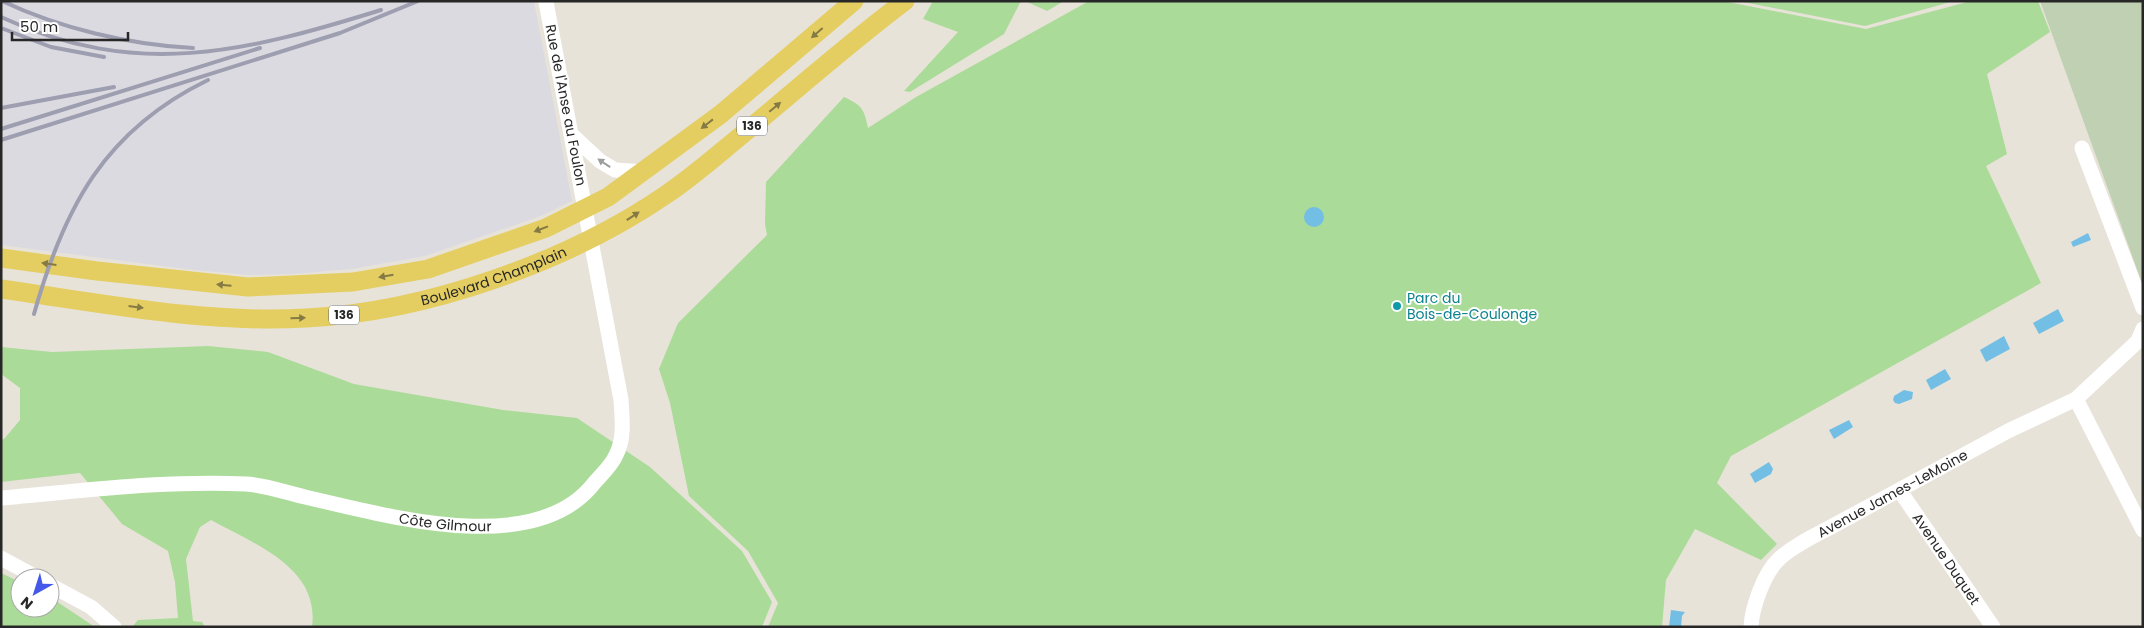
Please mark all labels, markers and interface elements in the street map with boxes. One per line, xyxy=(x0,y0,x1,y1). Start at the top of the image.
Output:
scale bar xyxy=(12,10,129,42)
text: 50 m xyxy=(20,16,58,37)
street label: Rue de l'Anse au Foulon xyxy=(541,23,591,187)
one-way arrow xyxy=(812,27,824,39)
one-way arrow xyxy=(769,101,781,113)
road number: 136 xyxy=(737,116,767,136)
one-way arrow xyxy=(701,119,714,130)
one-way arrow xyxy=(597,158,611,167)
one-way arrow xyxy=(626,212,639,221)
one-way arrow xyxy=(533,225,548,233)
street label: Boulevard Champlain xyxy=(419,242,570,310)
one-way arrow xyxy=(41,260,57,268)
one-way arrow xyxy=(377,273,393,281)
one-way arrow xyxy=(216,281,232,289)
place label: Parc du Bois-de-Coulonge xyxy=(1407,288,1537,324)
marker: Parc du Bois-de-Coulonge xyxy=(1391,300,1403,312)
one-way arrow xyxy=(128,303,144,311)
road number: 136 xyxy=(329,306,359,324)
one-way arrow xyxy=(290,314,306,322)
street label: Avenue James-LeMoine xyxy=(1814,445,1971,542)
street label: Côte Gilmour xyxy=(397,508,492,536)
street label: Avenue Duquet xyxy=(1908,509,1985,609)
north arrow xyxy=(10,568,60,618)
text: N xyxy=(16,592,37,614)

